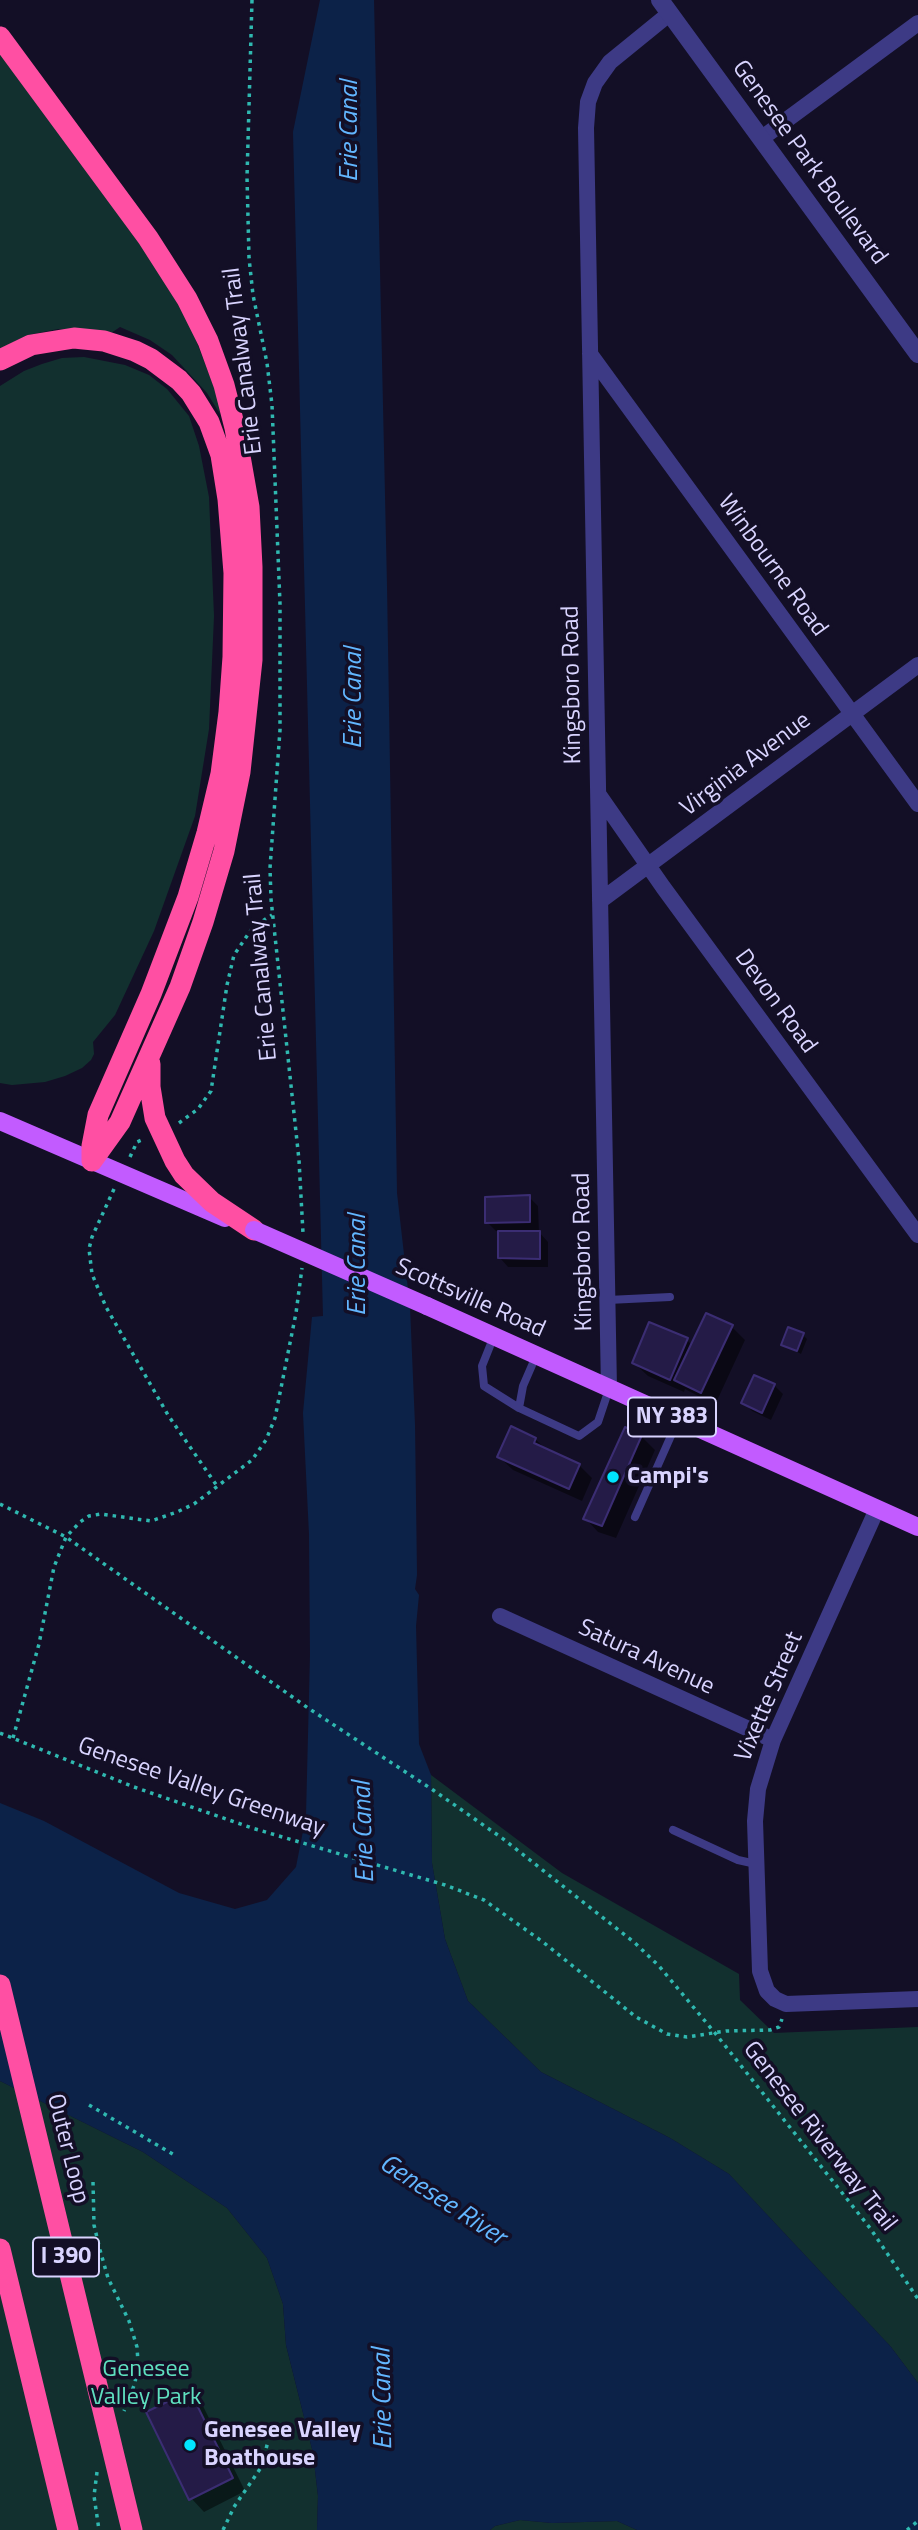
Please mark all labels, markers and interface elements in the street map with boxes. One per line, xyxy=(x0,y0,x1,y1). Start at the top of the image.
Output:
street label: Genesee Park Boulevard xyxy=(725,55,893,271)
water label: Erie Canal xyxy=(335,80,367,182)
street label: Erie Canalway Trail xyxy=(218,266,270,456)
street label: Winbourne Road xyxy=(711,490,833,642)
street label: Kingsboro Road xyxy=(557,605,589,765)
water label: Erie Canal xyxy=(339,647,371,749)
street label: Virginia Avenue xyxy=(675,707,817,823)
street label: Erie Canalway Trail xyxy=(239,872,285,1062)
street label: Devon Road xyxy=(728,944,822,1060)
street label: Kingsboro Road xyxy=(568,1172,600,1332)
water label: Erie Canal xyxy=(343,1214,375,1316)
street label: Scottsville Road xyxy=(391,1253,549,1345)
road number: NY 383 xyxy=(628,1398,716,1436)
place label: Campi's xyxy=(627,1463,709,1491)
marker: Campi's xyxy=(605,1469,621,1485)
street label: Satura Avenue xyxy=(573,1614,719,1702)
street label: Vixette Street xyxy=(730,1628,810,1766)
street label: Genesee Valley Greenway xyxy=(74,1732,328,1844)
water label: Erie Canal xyxy=(348,1781,382,1883)
street label: Genesee Riverway Trail xyxy=(736,2036,902,2238)
street label: Outer Loop xyxy=(39,2091,95,2207)
water label: Genesee River xyxy=(373,2149,511,2253)
road number: I 390 xyxy=(33,2238,99,2276)
water label: Erie Canal xyxy=(368,2348,400,2450)
park label: Genesee Valley Park xyxy=(90,2356,202,2412)
place label: Genesee Valley Boathouse xyxy=(204,2417,361,2473)
marker: Genesee Valley Boathouse xyxy=(182,2437,198,2453)

